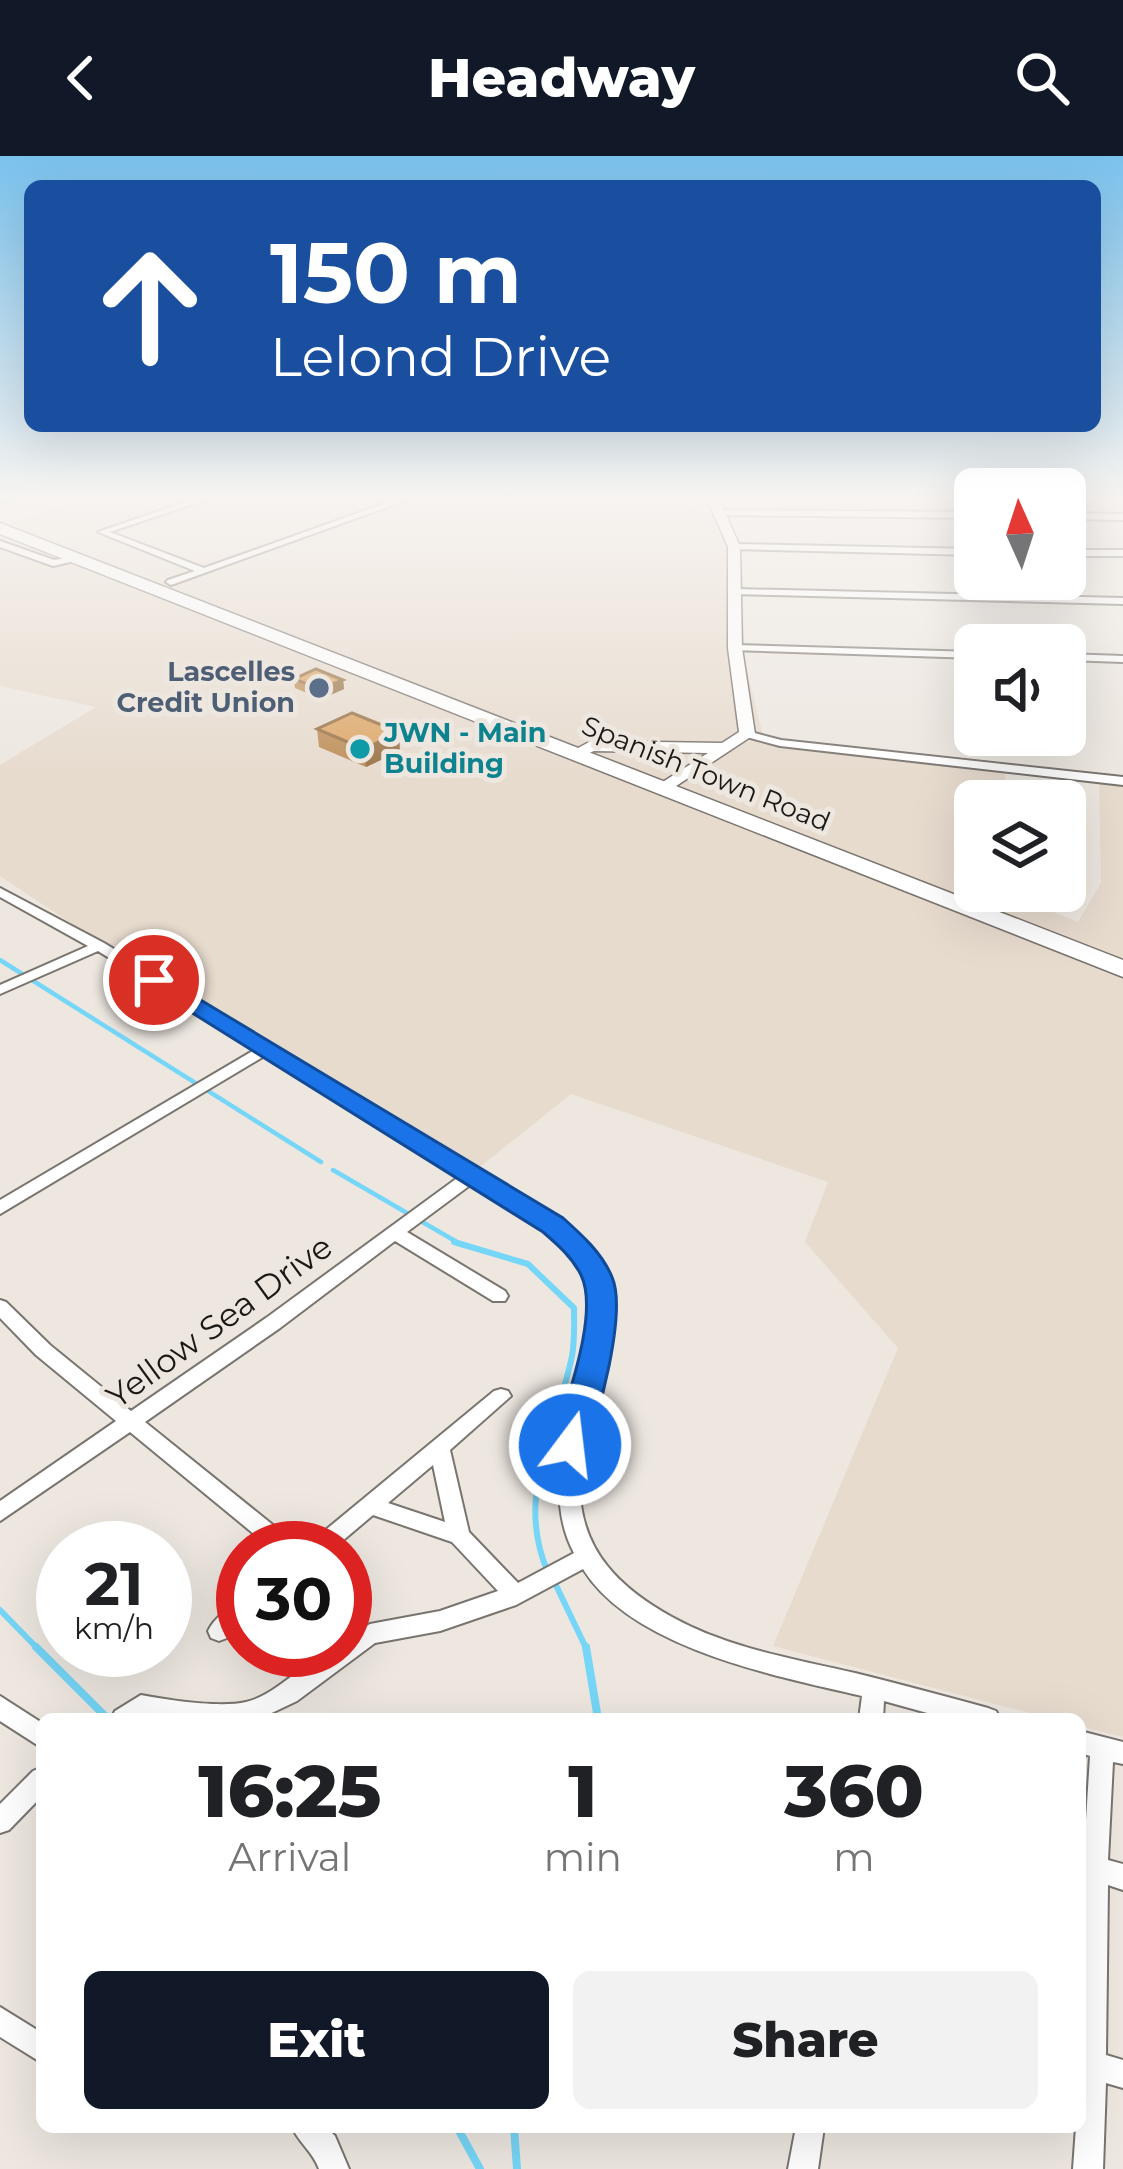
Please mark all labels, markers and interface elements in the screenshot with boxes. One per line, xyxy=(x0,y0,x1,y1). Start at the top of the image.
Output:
icon: back xyxy=(48,45,114,111)
text: Headway xyxy=(428,45,695,111)
icon: search xyxy=(1009,45,1075,111)
text: 150 m xyxy=(270,222,522,324)
icon: ahead xyxy=(72,228,228,384)
text: Lelond Drive xyxy=(270,324,611,390)
north arrow xyxy=(954,468,1086,600)
map controls xyxy=(954,468,1086,912)
button: sound xyxy=(954,624,1086,756)
place label: Lascelles Credit Union xyxy=(116,655,295,719)
marker: Lascelles Credit Union xyxy=(306,675,332,701)
street label: Spanish Town Road xyxy=(577,709,835,838)
place label: JWN - Main Building xyxy=(383,716,546,780)
marker: JWN - Main Building xyxy=(347,736,373,762)
button: layers xyxy=(954,780,1086,912)
pin xyxy=(103,929,205,1031)
icon: arrive xyxy=(121,947,187,1013)
street label: Yellow Sea Drive xyxy=(99,1226,339,1416)
position arrow xyxy=(507,1382,633,1508)
speed limit sign: 30 xyxy=(216,1521,372,1677)
text: 21 xyxy=(85,1547,143,1620)
text: km/h xyxy=(74,1610,154,1647)
text: 16:25 xyxy=(198,1747,381,1835)
text: 1 xyxy=(568,1747,597,1835)
text: 360 xyxy=(784,1747,924,1835)
text: Arrival xyxy=(228,1833,351,1881)
text: min xyxy=(544,1833,622,1881)
text: m xyxy=(833,1833,875,1881)
button: Exit xyxy=(84,1971,549,2109)
button: Share xyxy=(573,1971,1038,2109)

